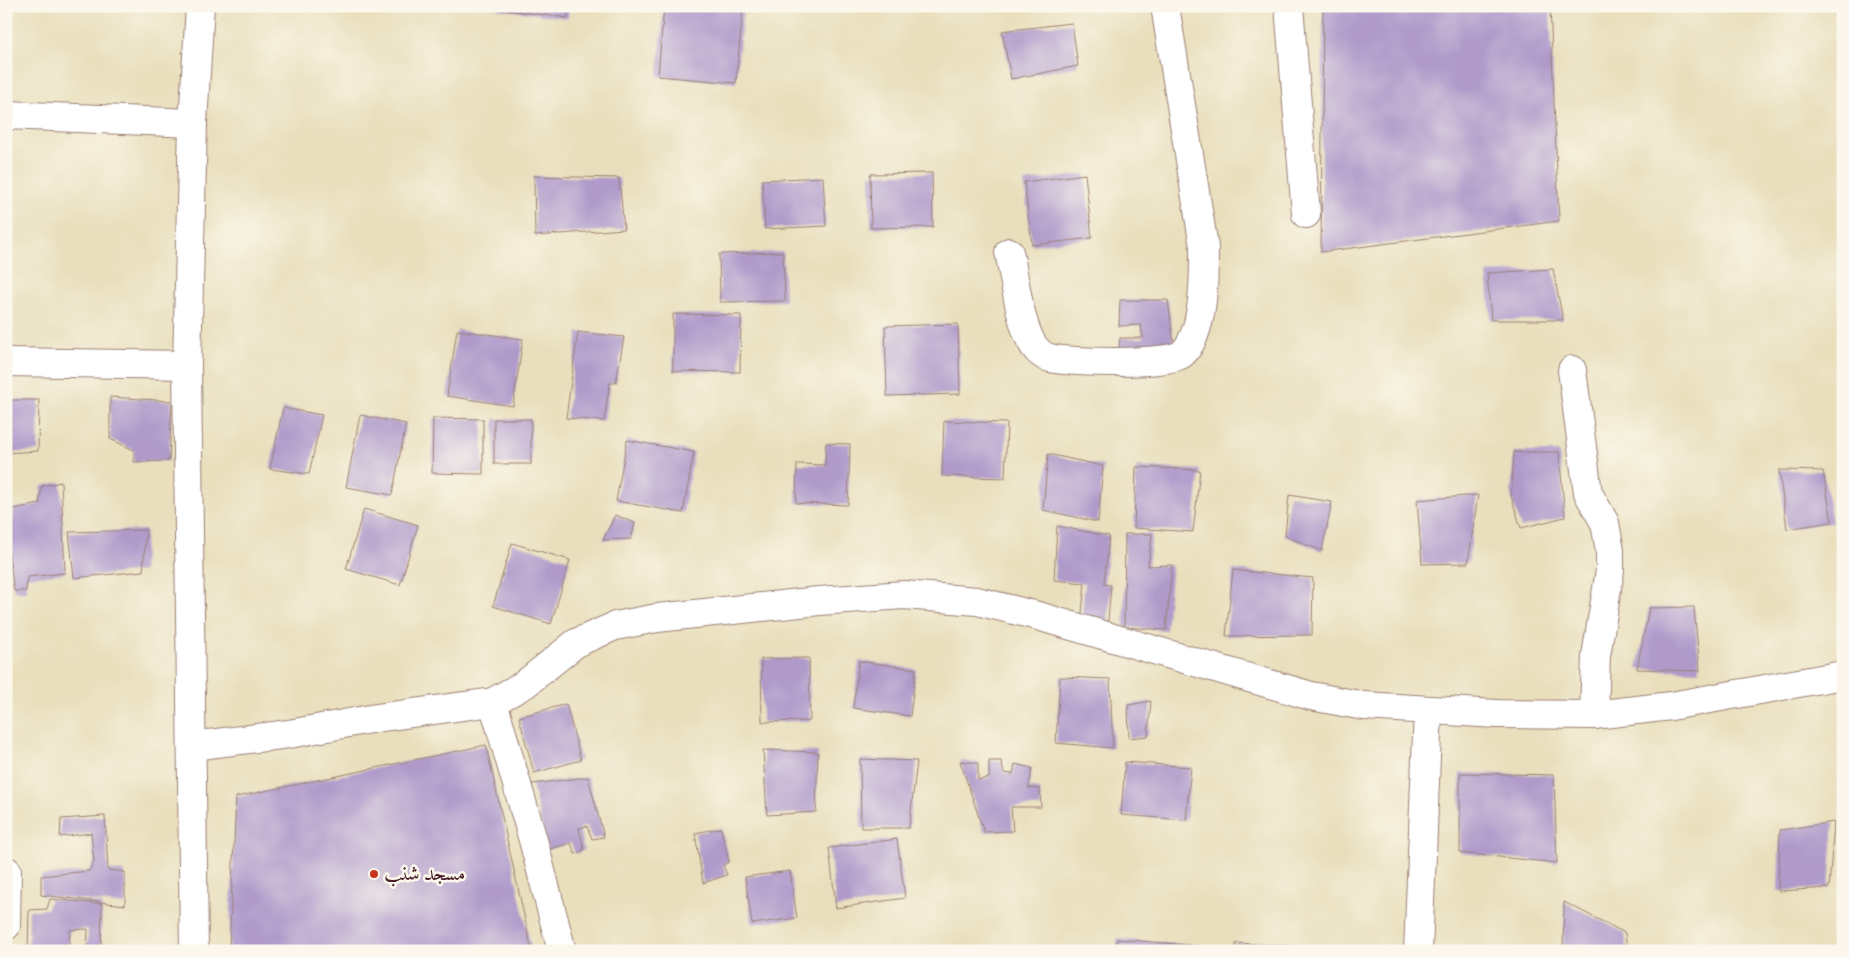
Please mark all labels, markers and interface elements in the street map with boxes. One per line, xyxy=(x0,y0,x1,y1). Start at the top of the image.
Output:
place label: مسجد شنب xyxy=(384,861,465,887)
marker: مسجد شنب xyxy=(368,868,380,880)

